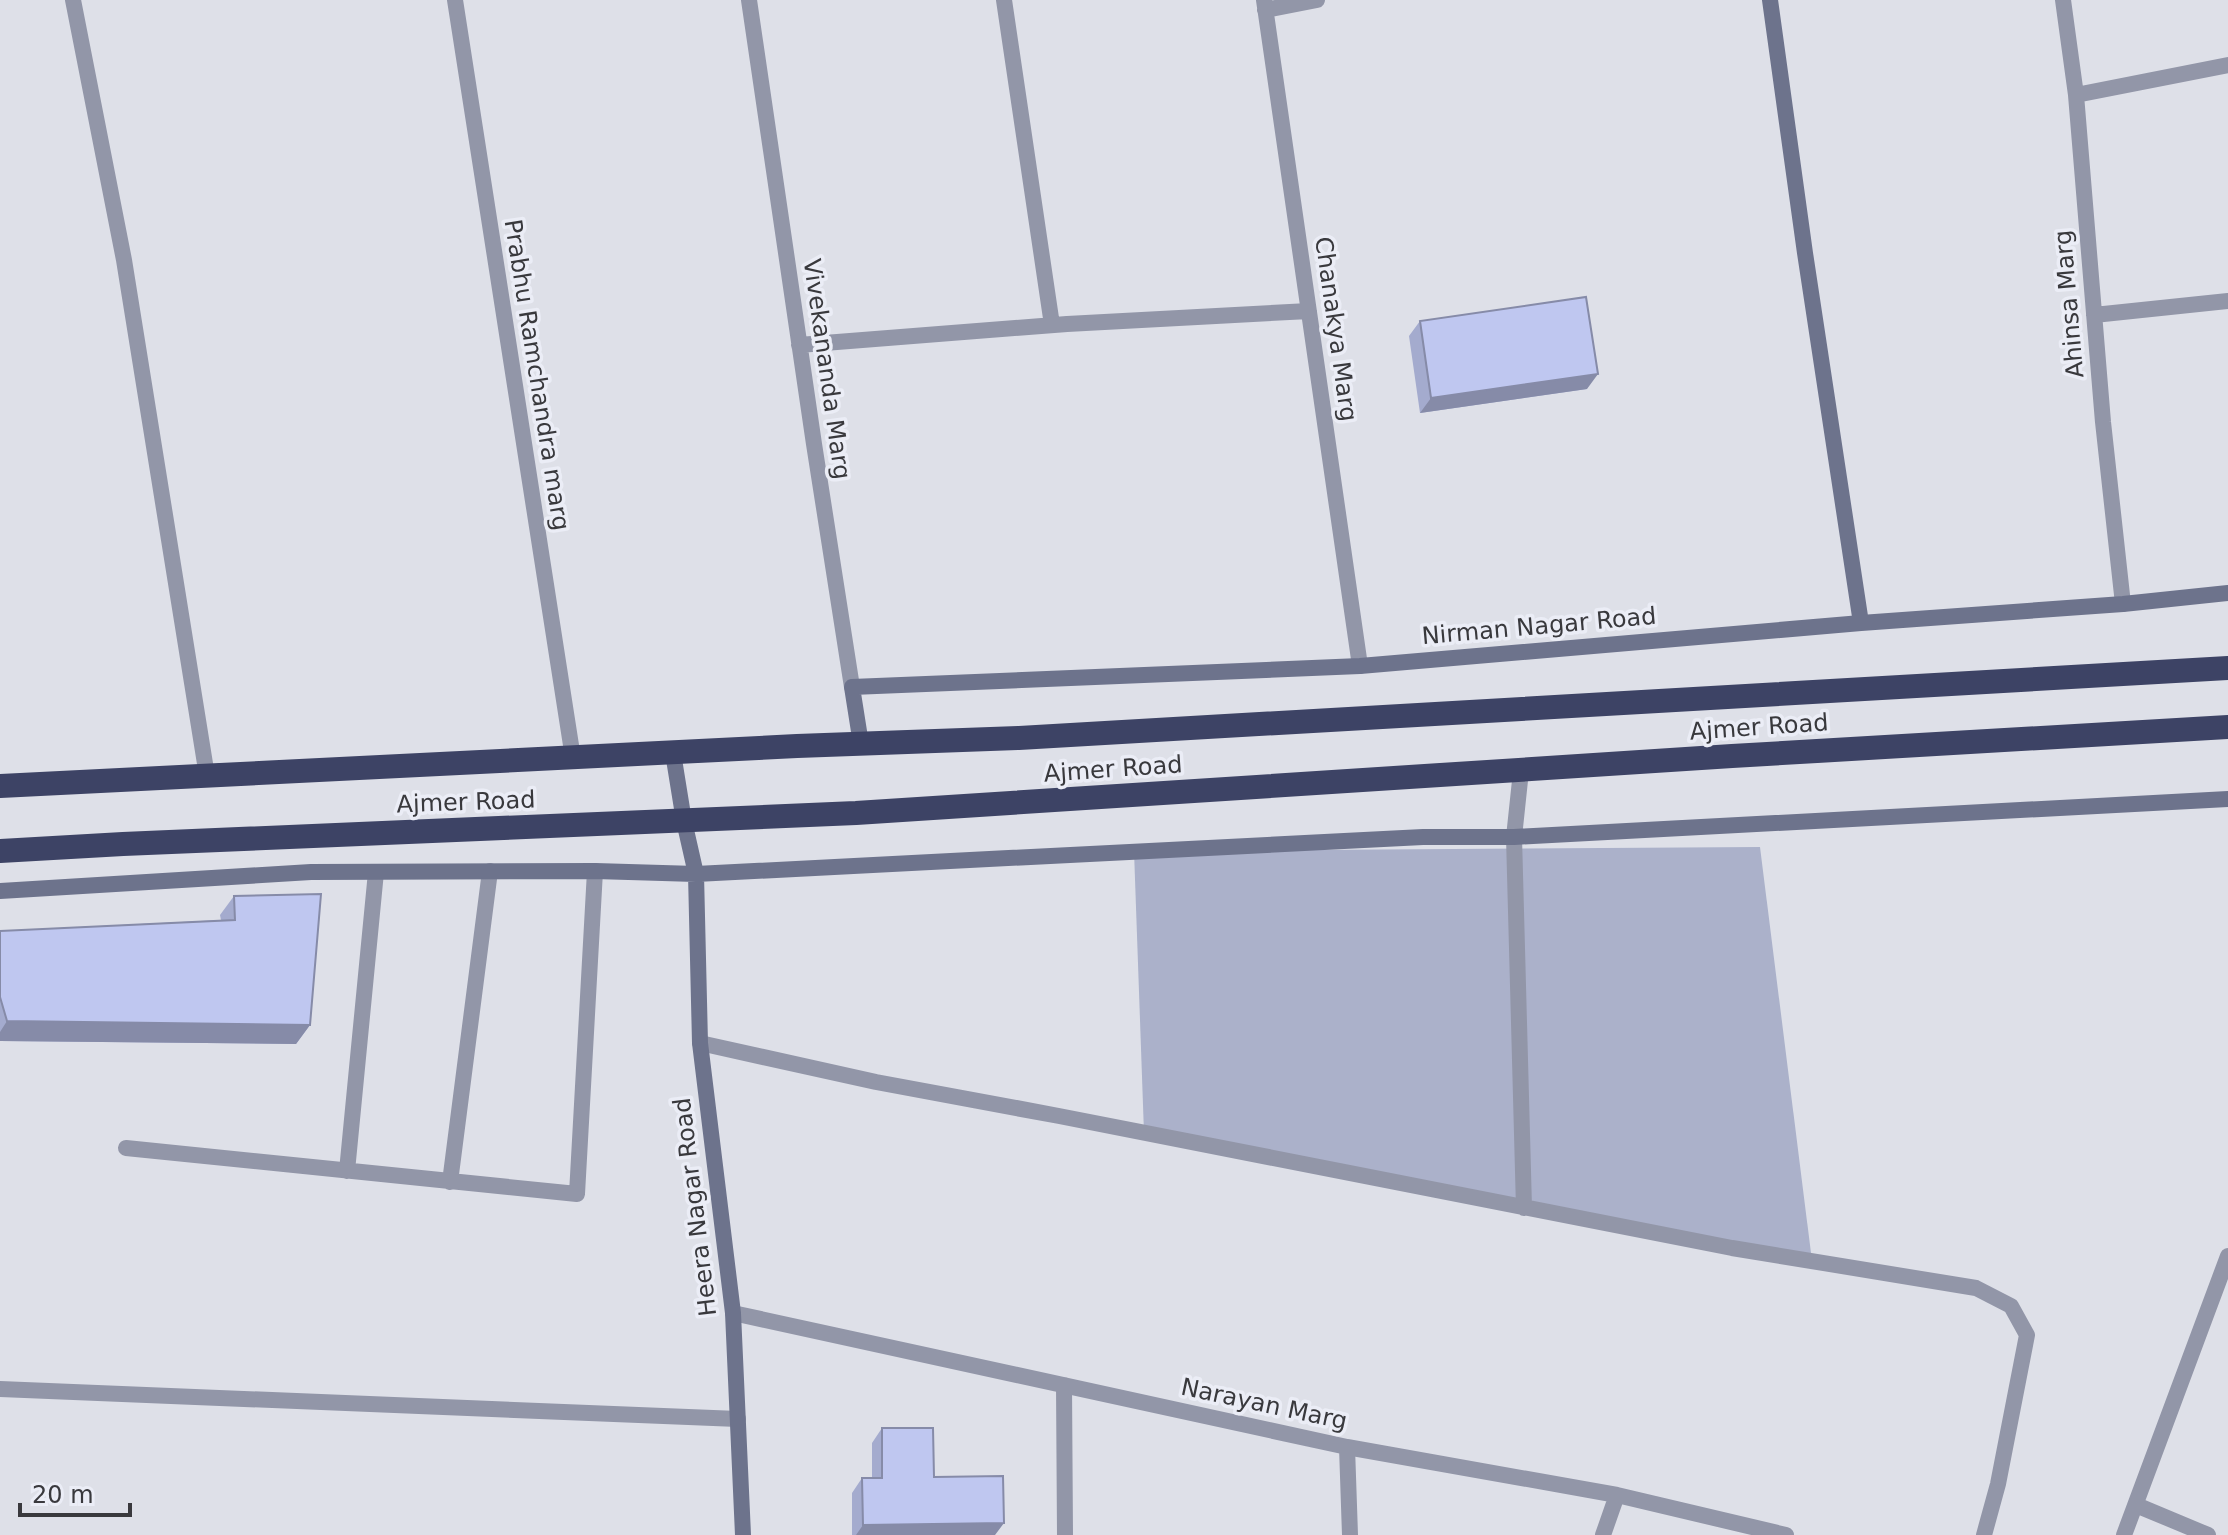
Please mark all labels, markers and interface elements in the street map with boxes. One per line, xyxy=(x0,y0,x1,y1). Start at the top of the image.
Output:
street label: Prabhu Ramchandra marg xyxy=(499,217,575,533)
street label: Ahinsa Marg xyxy=(2049,229,2089,379)
street label: Chanakya Marg xyxy=(1309,235,1363,423)
street label: Vivekananda Marg xyxy=(798,257,856,481)
street label: Nirman Nagar Road xyxy=(1421,602,1657,650)
street label: Ajmer Road xyxy=(1689,708,1829,746)
street label: Ajmer Road xyxy=(1043,750,1183,788)
street label: Ajmer Road xyxy=(396,786,536,818)
street label: Heera Nagar Road xyxy=(668,1096,722,1318)
street label: Narayan Marg xyxy=(1178,1373,1350,1435)
scale bar xyxy=(20,1467,130,1517)
text: 20 m xyxy=(32,1481,94,1509)

